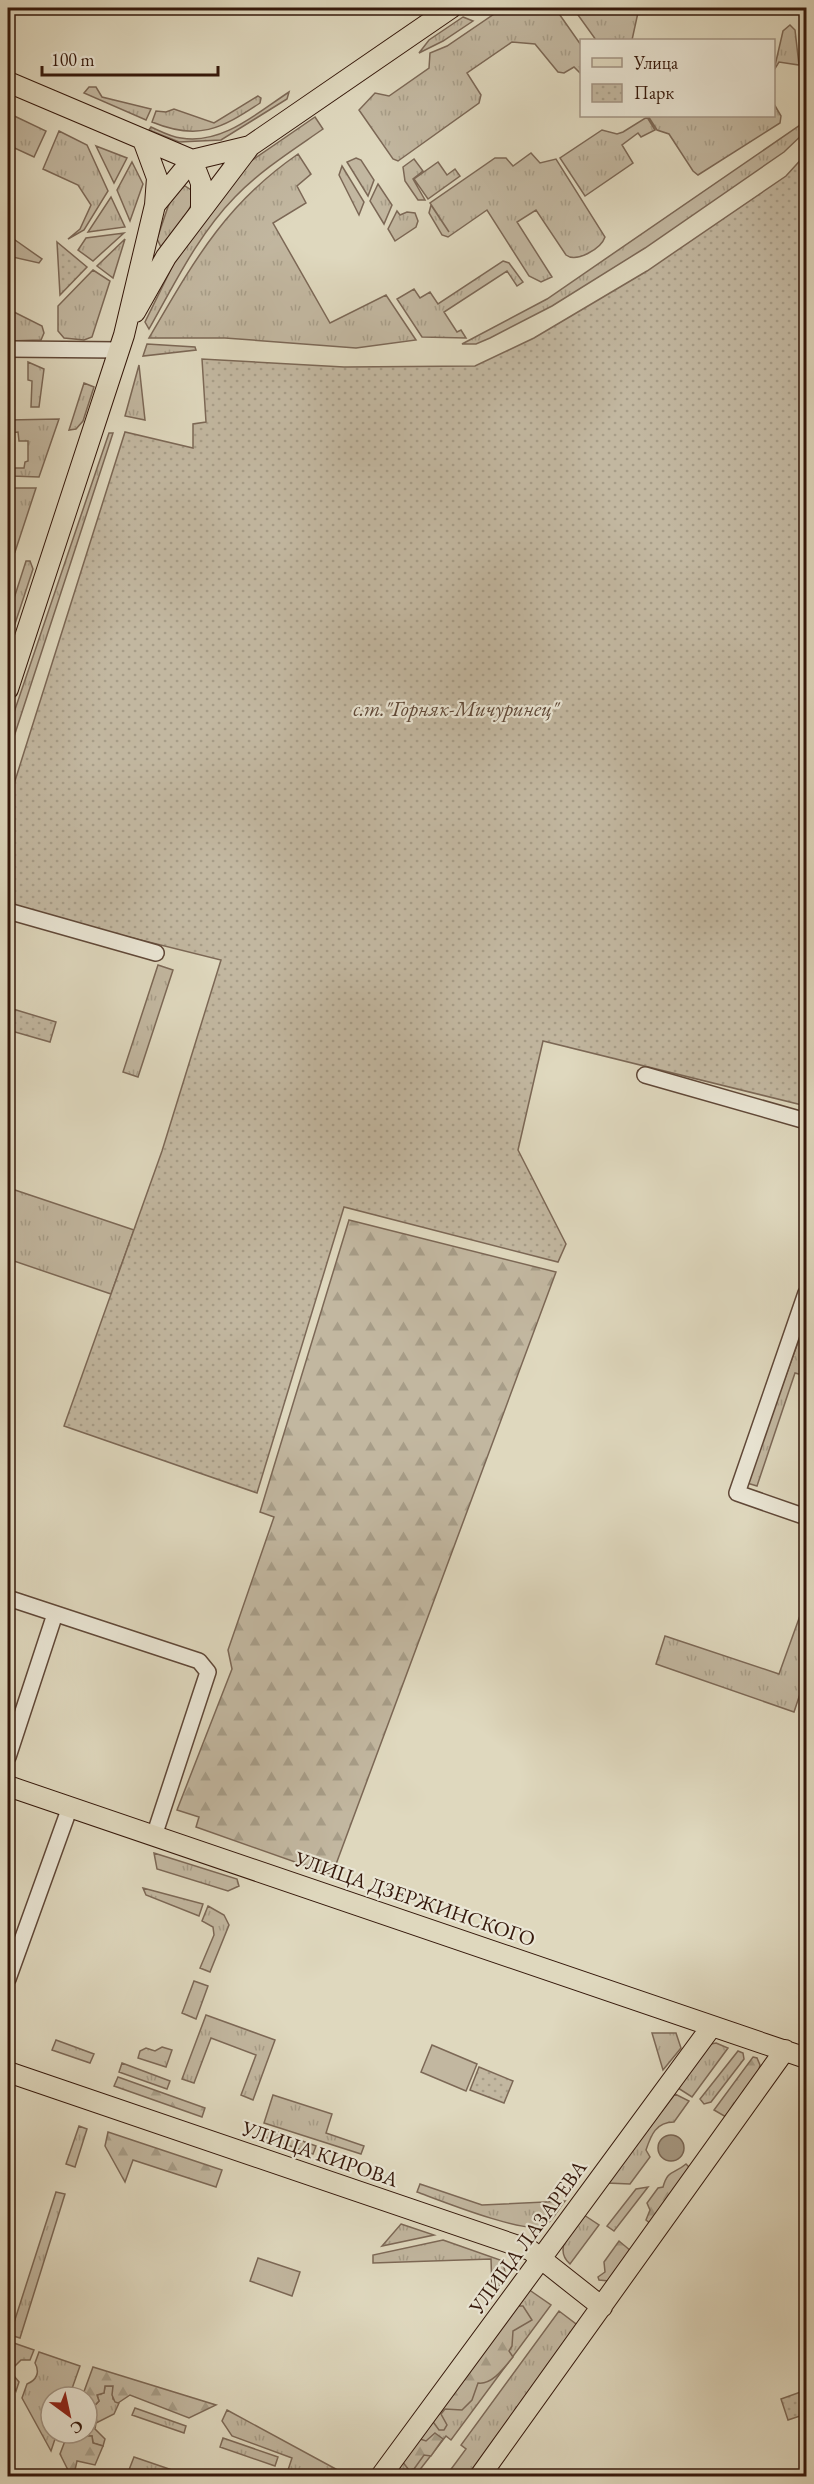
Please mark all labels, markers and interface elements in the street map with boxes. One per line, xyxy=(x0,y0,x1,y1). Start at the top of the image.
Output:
scale bar xyxy=(42,39,218,77)
legend xyxy=(580,39,775,117)
text: 100 m xyxy=(51,48,95,71)
text: Улица xyxy=(633,51,679,74)
text: Парк xyxy=(634,81,674,104)
park label: с.т."Горняк-Мичуринец" xyxy=(353,695,561,722)
street label: УЛИЦА ДЗЕРЖИНСКОГО xyxy=(290,1844,539,1952)
street label: УЛИЦА КИРОВА xyxy=(237,2114,403,2193)
street label: УЛИЦА ЛАЗАРЕВА xyxy=(462,2154,593,2320)
north arrow xyxy=(39,2385,99,2445)
text: С xyxy=(66,2415,87,2439)

